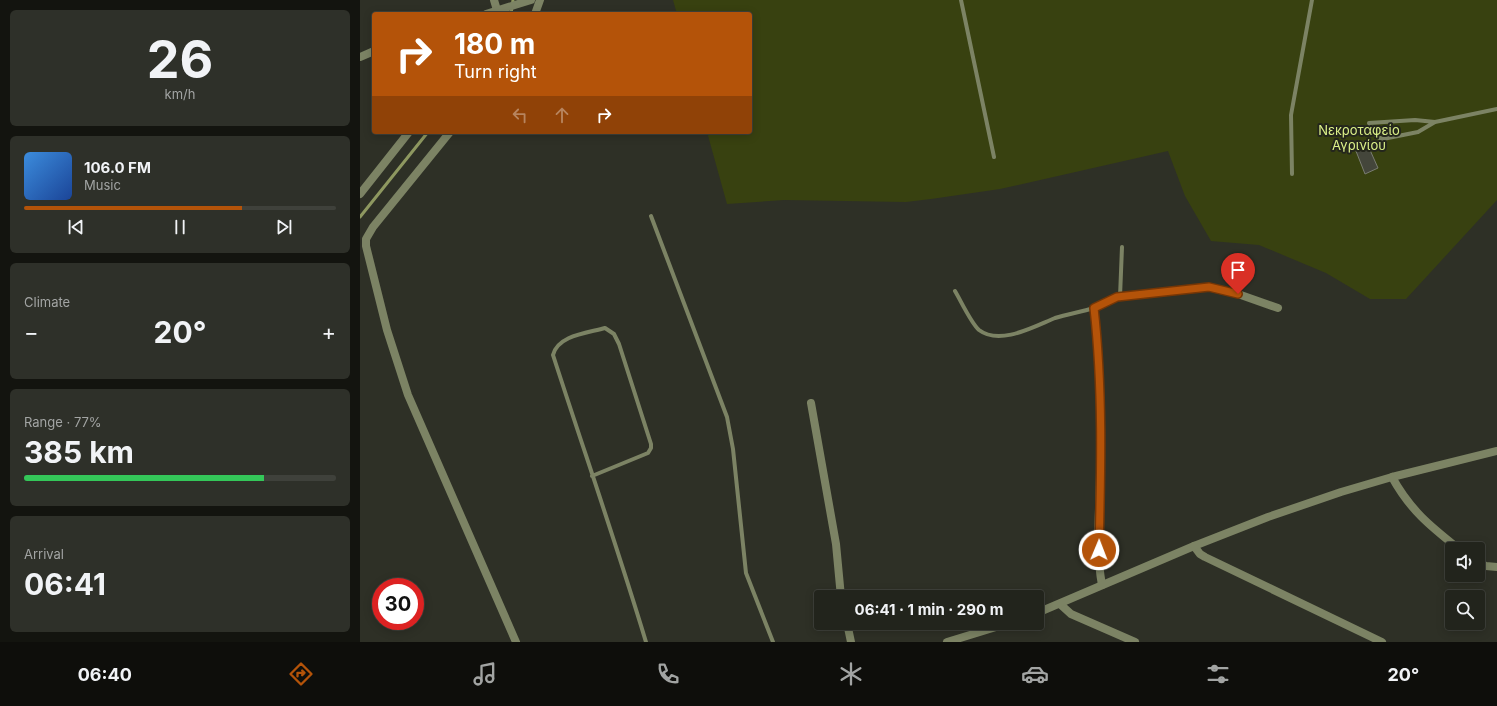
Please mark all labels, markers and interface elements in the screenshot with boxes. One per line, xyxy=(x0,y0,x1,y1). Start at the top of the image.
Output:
text: 180 m xyxy=(454,27,535,61)
text: 26 xyxy=(147,28,213,91)
icon: right xyxy=(388,28,440,80)
text: Turn right xyxy=(454,61,537,82)
text: km/h xyxy=(165,86,195,102)
icon: left xyxy=(509,104,531,126)
icon: ahead xyxy=(551,104,573,126)
icon: right xyxy=(593,104,615,126)
park label: Νεκροταφείο Αγρινίου xyxy=(1318,122,1400,153)
text: 106.0 FM xyxy=(84,158,151,177)
text: Music xyxy=(84,177,121,193)
icon: previous xyxy=(65,216,87,238)
icon: pause xyxy=(169,216,191,238)
icon: next xyxy=(273,216,295,238)
pin xyxy=(1221,253,1255,294)
icon: arrive xyxy=(1227,259,1249,281)
text: Climate xyxy=(24,294,70,310)
text: 20° xyxy=(154,314,206,350)
text: − xyxy=(24,319,39,345)
text: + xyxy=(321,319,336,345)
text: Range · 77% xyxy=(24,414,102,430)
text: 385 km xyxy=(24,434,134,470)
position arrow xyxy=(1078,529,1120,571)
map controls xyxy=(1445,542,1485,630)
button: sound xyxy=(1445,542,1485,582)
text: Arrival xyxy=(24,546,64,562)
text: 06:41 xyxy=(24,566,106,602)
speed limit sign: 30 xyxy=(372,578,424,630)
button: search xyxy=(1445,590,1485,630)
text: 06:41 · 1 min · 290 m xyxy=(855,600,1003,619)
icon: directions xyxy=(287,660,315,688)
icon: music xyxy=(471,660,499,688)
icon: phone xyxy=(654,660,682,688)
icon: climate xyxy=(837,660,865,688)
icon: car xyxy=(1021,660,1049,688)
icon: filters xyxy=(1204,660,1232,688)
text: 06:40 xyxy=(78,664,132,685)
text: 20° xyxy=(1387,664,1419,685)

